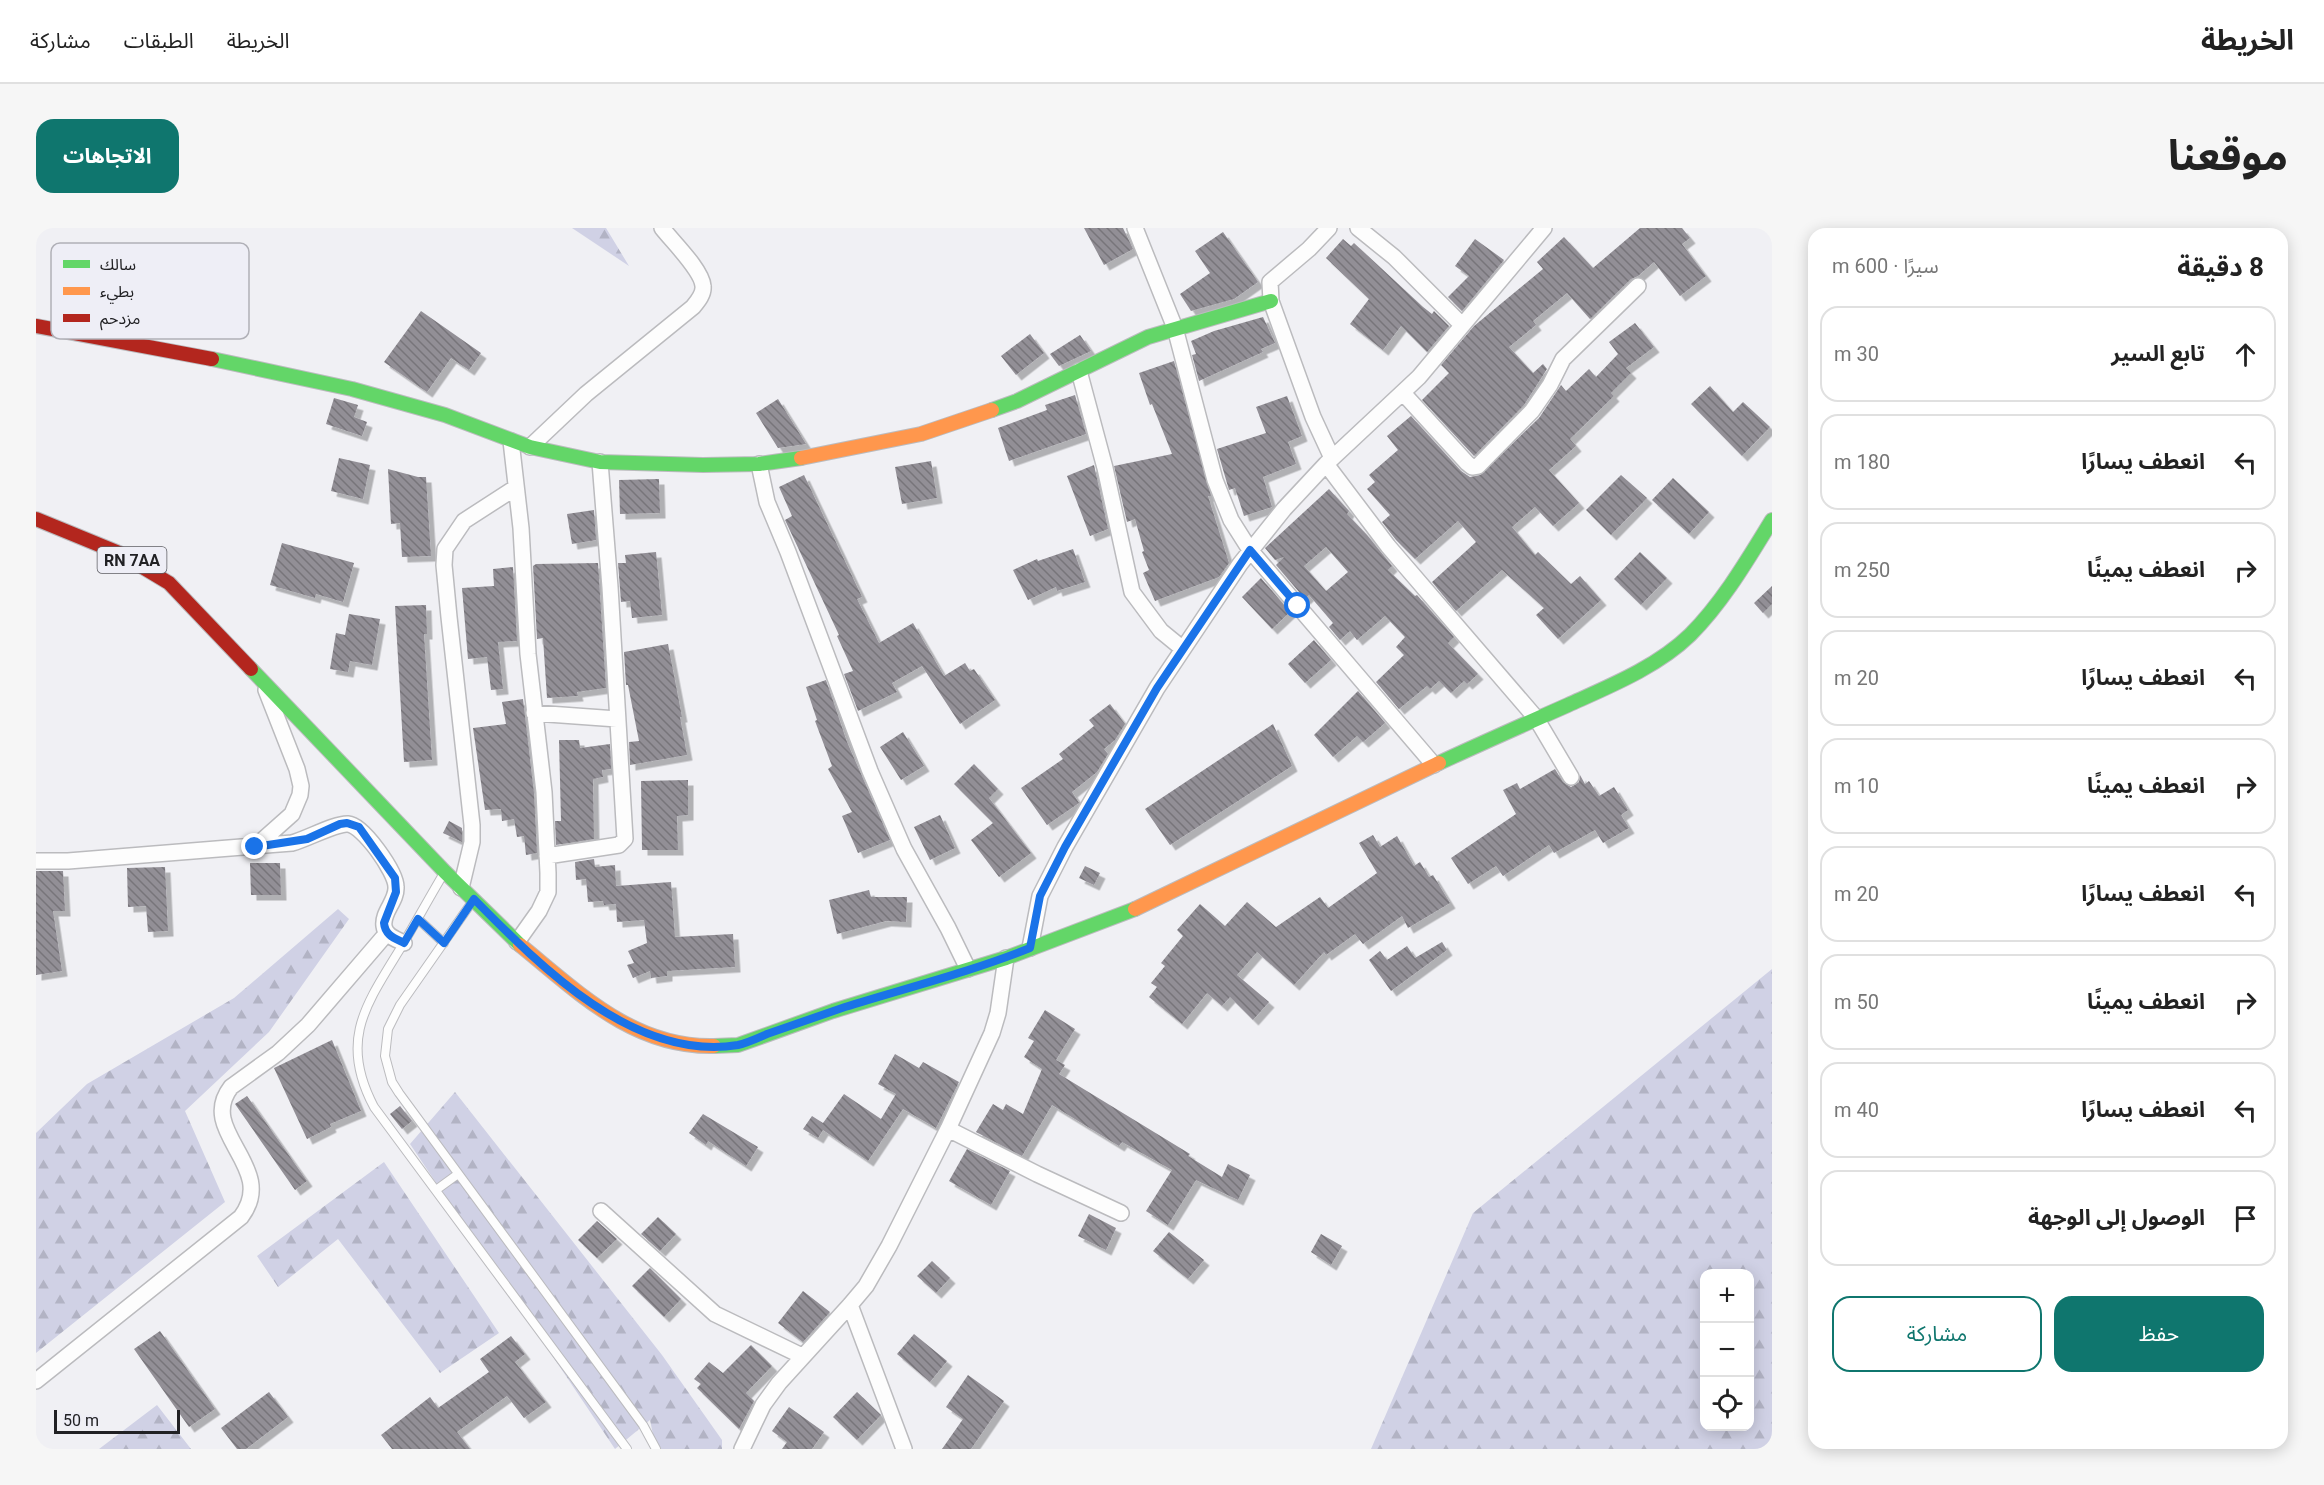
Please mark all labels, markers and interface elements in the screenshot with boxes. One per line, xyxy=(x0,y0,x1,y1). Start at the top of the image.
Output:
text: الخريطة xyxy=(2201,24,2294,57)
text: مشاركة xyxy=(30,29,91,53)
text: الطبقات xyxy=(124,29,194,53)
text: الخريطة xyxy=(227,29,290,53)
button: الاتجاهات xyxy=(36,119,179,193)
text: موقعنا xyxy=(2168,131,2288,180)
legend xyxy=(51,243,249,339)
text: 8 دقيقة xyxy=(2177,252,2264,282)
text: سيرًا · 600 m xyxy=(1832,254,1939,278)
text: سالك xyxy=(100,255,136,274)
text: بطيء xyxy=(100,282,134,304)
text: مزدحم xyxy=(100,309,140,331)
icon: ahead xyxy=(2229,338,2262,371)
text: تابع السير xyxy=(2111,341,2205,366)
text: 30 m xyxy=(1834,342,1879,366)
icon: left xyxy=(2229,446,2262,479)
text: انعطف يسارًا xyxy=(2081,449,2205,474)
text: 180 m xyxy=(1834,450,1890,474)
road number: RN 7AA xyxy=(98,547,166,573)
icon: right xyxy=(2229,554,2262,587)
text: انعطف يمينًا xyxy=(2087,557,2205,582)
text: 250 m xyxy=(1834,558,1890,582)
route start xyxy=(1284,592,1310,618)
icon: left xyxy=(2229,662,2262,695)
text: انعطف يسارًا xyxy=(2081,665,2205,690)
text: 20 m xyxy=(1834,666,1879,690)
icon: right xyxy=(2229,770,2262,803)
text: انعطف يمينًا xyxy=(2087,773,2205,798)
text: 10 m xyxy=(1834,774,1879,798)
route end xyxy=(241,833,267,859)
icon: left xyxy=(2229,878,2262,911)
text: انعطف يسارًا xyxy=(2081,881,2205,906)
text: 20 m xyxy=(1834,882,1879,906)
icon: right xyxy=(2229,986,2262,1019)
text: انعطف يمينًا xyxy=(2087,989,2205,1014)
text: 50 m xyxy=(1834,990,1879,1014)
icon: left xyxy=(2229,1094,2262,1127)
text: انعطف يسارًا xyxy=(2081,1097,2205,1122)
text: 40 m xyxy=(1834,1098,1879,1122)
icon: arrive xyxy=(2229,1202,2262,1235)
text: الوصول إلى الوجهة xyxy=(2028,1205,2205,1230)
map controls xyxy=(1700,1269,1754,1431)
button: + xyxy=(1700,1269,1754,1323)
button: مشاركة xyxy=(1832,1296,2042,1372)
button: حفظ xyxy=(2054,1296,2264,1372)
button: − xyxy=(1700,1323,1754,1377)
button: locate xyxy=(1700,1377,1754,1431)
scale bar xyxy=(54,1407,180,1434)
text: 50 m xyxy=(63,1411,99,1430)

